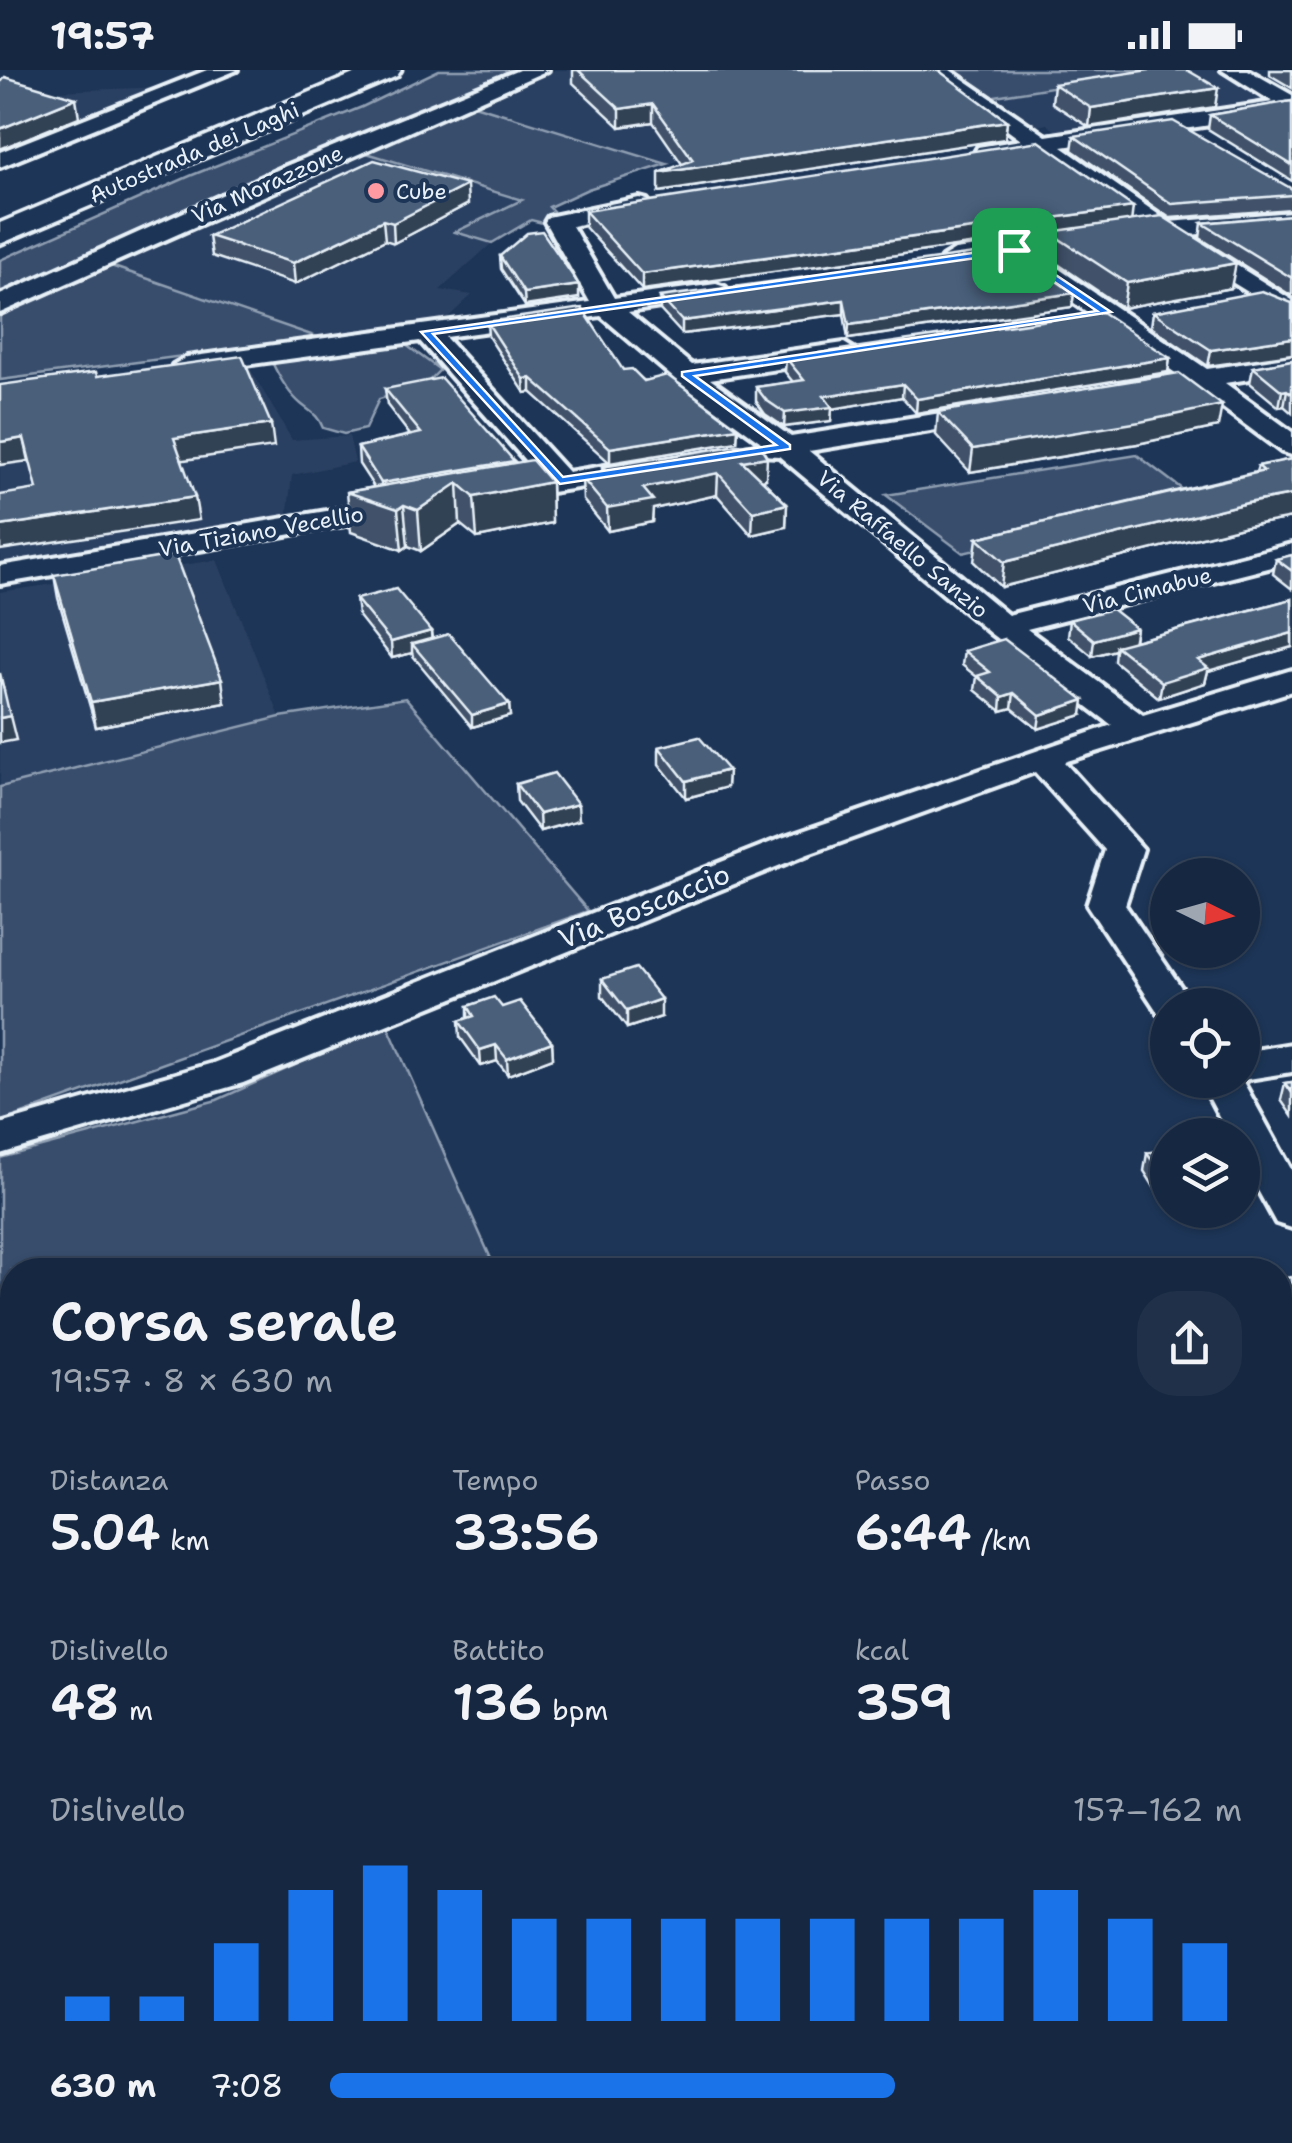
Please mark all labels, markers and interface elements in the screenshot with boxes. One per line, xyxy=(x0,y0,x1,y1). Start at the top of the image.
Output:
text: 19:57 xyxy=(50,10,155,61)
street label: Autostrada dei Laghi xyxy=(85,95,304,210)
street label: Via Morazzone xyxy=(187,138,347,231)
place label: Cube xyxy=(396,177,447,206)
marker: Cube xyxy=(365,180,387,202)
pin xyxy=(972,208,1057,293)
icon: arrive xyxy=(987,223,1042,278)
street label: Via Raffaello Sanzio xyxy=(811,464,995,625)
street label: Via Tiziano Vecellio xyxy=(156,499,366,564)
street label: Via Cimabue xyxy=(1080,560,1215,620)
street label: Via Boscaccio xyxy=(553,854,735,958)
north arrow xyxy=(1150,858,1260,968)
map controls xyxy=(1150,858,1260,1228)
button: locate xyxy=(1150,988,1260,1098)
button: layers xyxy=(1150,1118,1260,1228)
text: Corsa serale xyxy=(50,1284,398,1358)
button: share xyxy=(1137,1291,1242,1396)
text: 19:57 · 8 × 630 m xyxy=(50,1359,333,1402)
text: Distanza xyxy=(50,1461,168,1499)
text: Tempo xyxy=(452,1461,539,1499)
text: Passo xyxy=(855,1461,930,1499)
text: 5.04 xyxy=(50,1499,161,1566)
text: 33:56 xyxy=(452,1499,600,1566)
text: 6:44 xyxy=(855,1499,972,1566)
text: km xyxy=(161,1521,210,1559)
text: /km xyxy=(972,1521,1031,1559)
text: Dislivello xyxy=(50,1631,169,1669)
text: Battito xyxy=(452,1631,545,1669)
text: kcal xyxy=(855,1631,909,1669)
text: 48 xyxy=(50,1669,119,1736)
text: 136 xyxy=(452,1669,543,1736)
text: 359 xyxy=(855,1669,953,1736)
text: m xyxy=(119,1691,153,1729)
text: bpm xyxy=(543,1691,608,1729)
text: Dislivello xyxy=(50,1788,186,1831)
text: 157–162 m xyxy=(1073,1788,1242,1831)
text: 630 m xyxy=(50,2064,156,2107)
text: 7:08 xyxy=(210,2064,283,2107)

